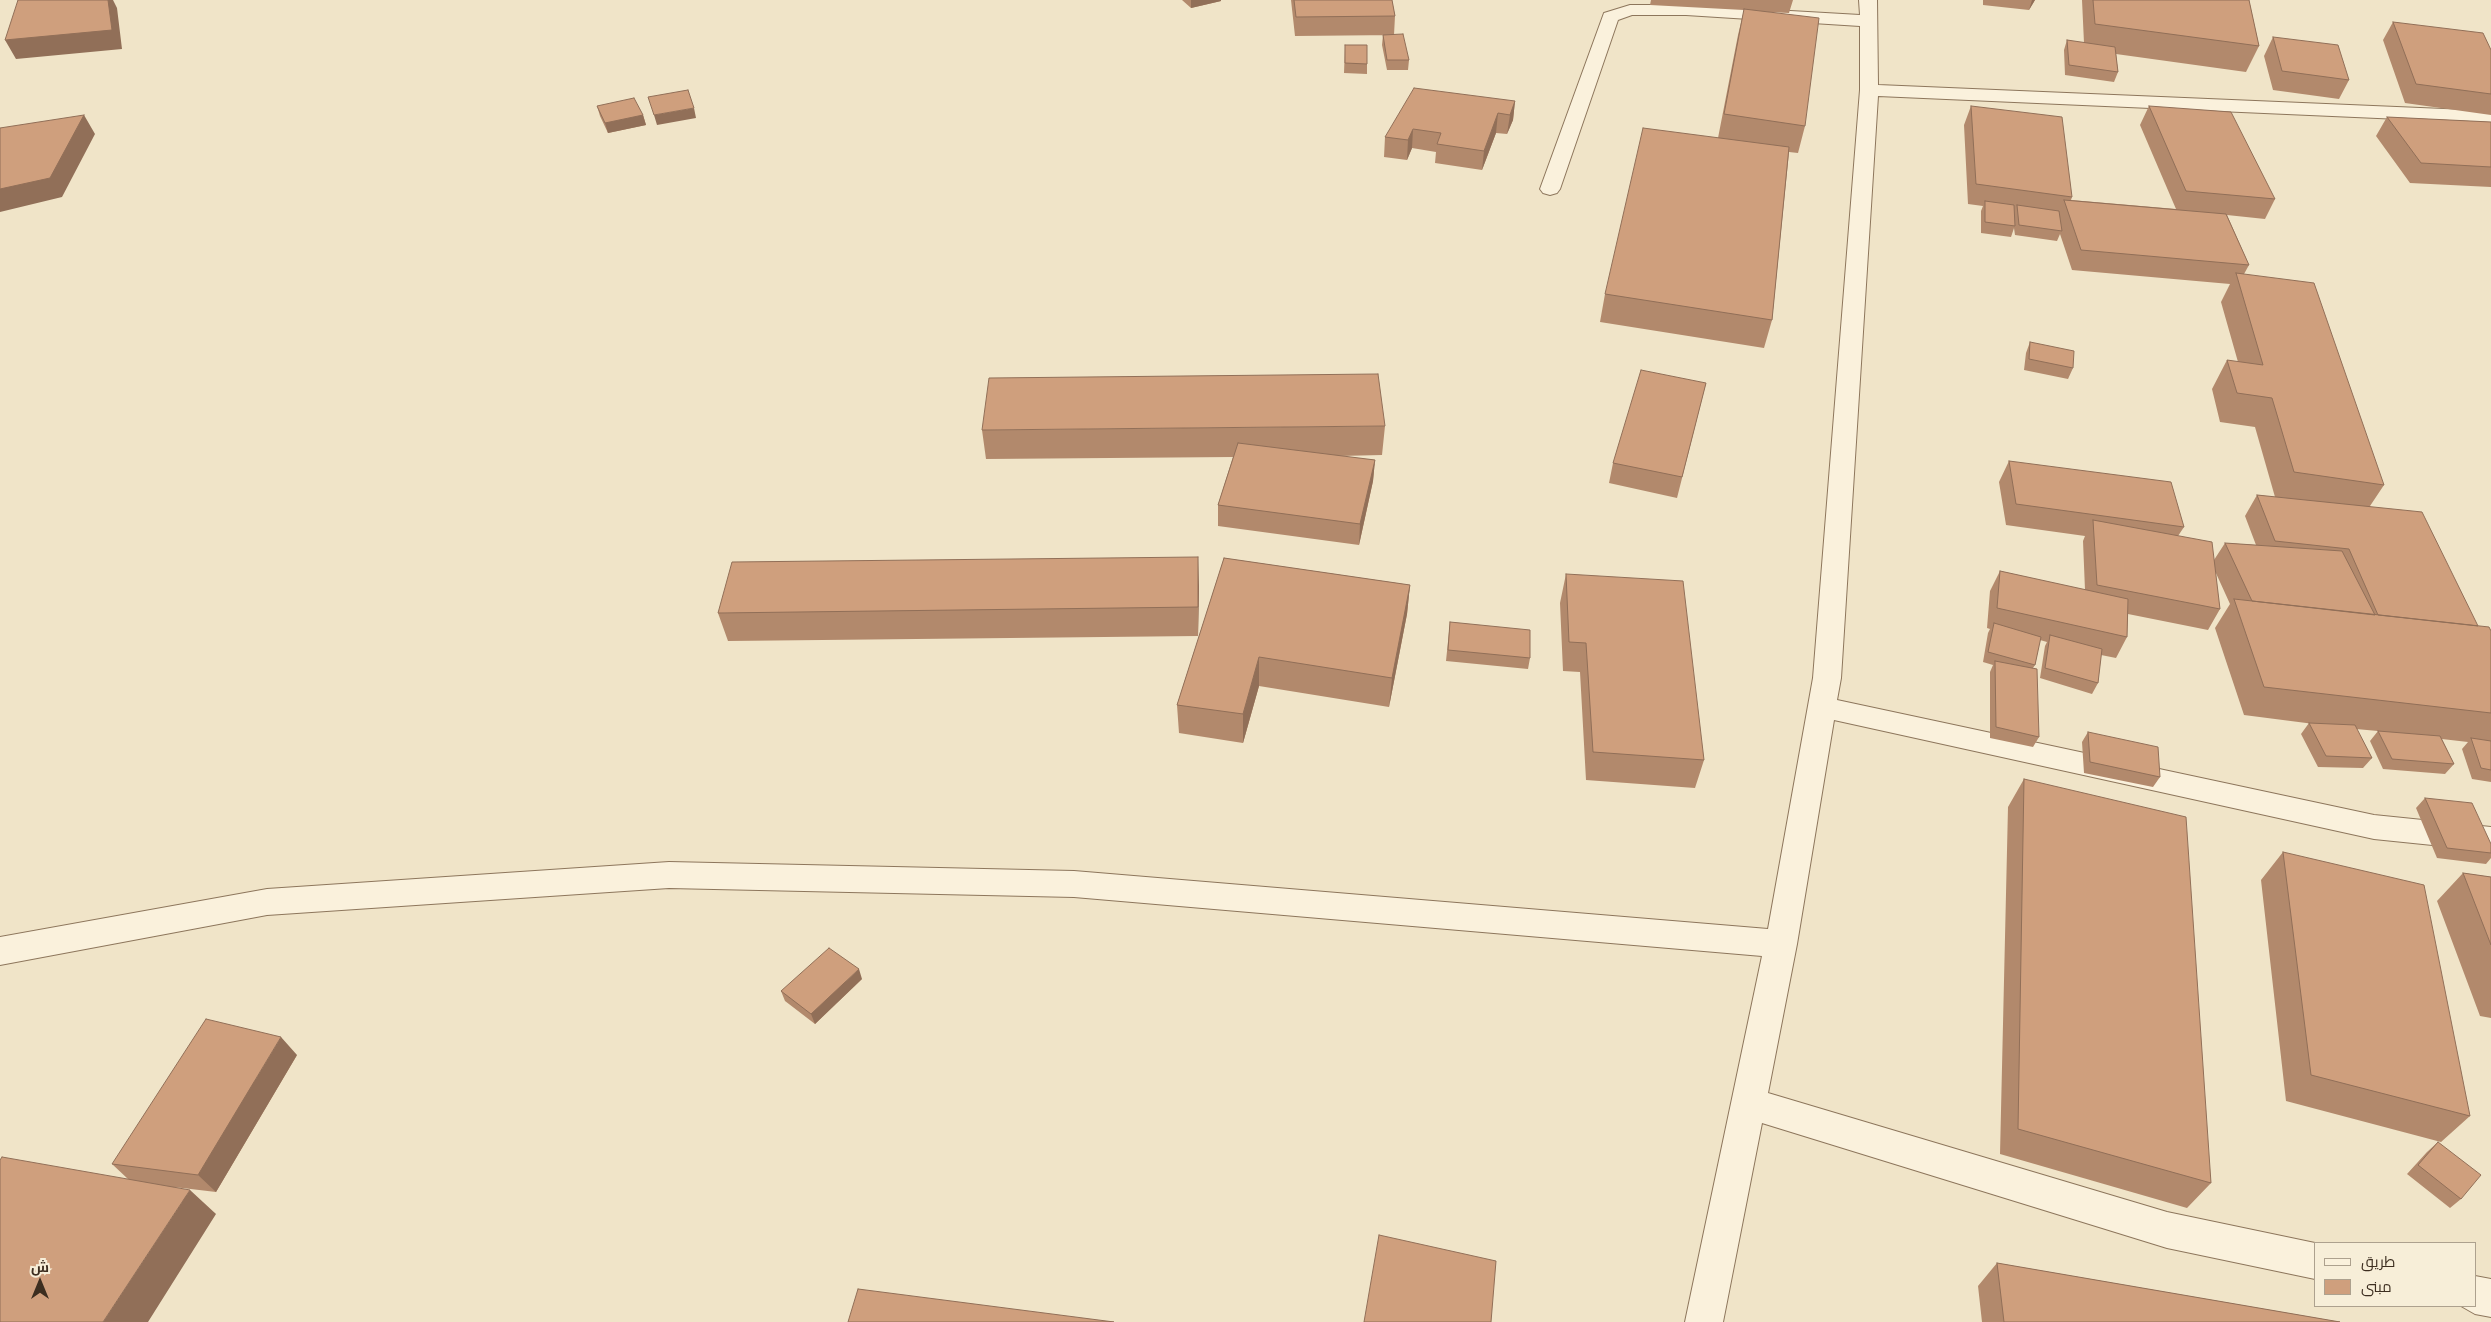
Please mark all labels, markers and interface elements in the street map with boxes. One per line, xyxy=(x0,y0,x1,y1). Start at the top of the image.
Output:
legend xyxy=(2314,1242,2476,1307)
text: طريق xyxy=(2361,1251,2395,1271)
north arrow xyxy=(15,1257,65,1307)
text: ش xyxy=(31,1257,49,1276)
text: مبنى xyxy=(2361,1276,2392,1296)

